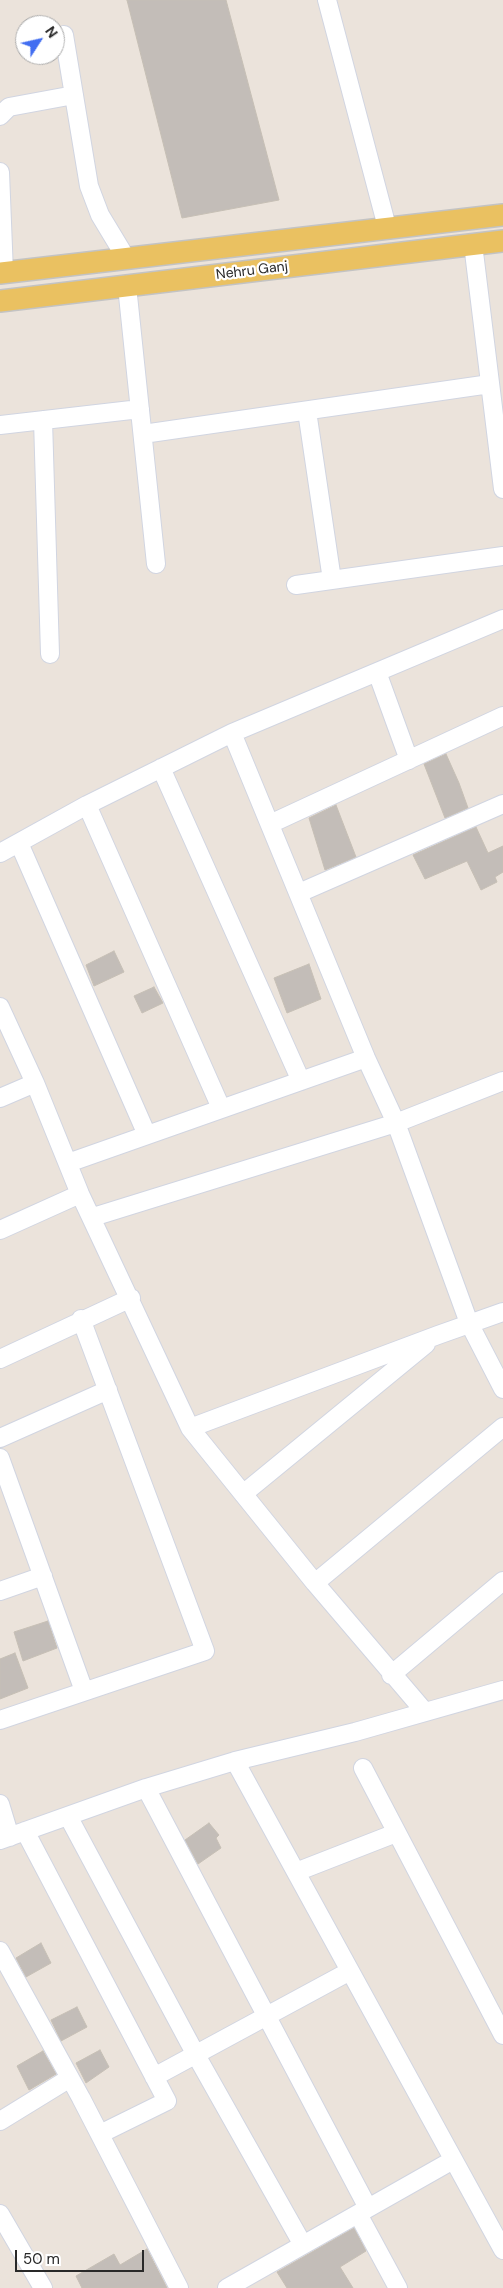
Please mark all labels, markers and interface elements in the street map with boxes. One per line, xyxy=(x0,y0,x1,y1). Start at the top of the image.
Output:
north arrow xyxy=(15,15,65,65)
text: N xyxy=(41,23,62,41)
street label: Nehru Ganj xyxy=(215,258,289,284)
scale bar xyxy=(18,2240,146,2272)
text: 50 m xyxy=(23,2249,60,2269)

